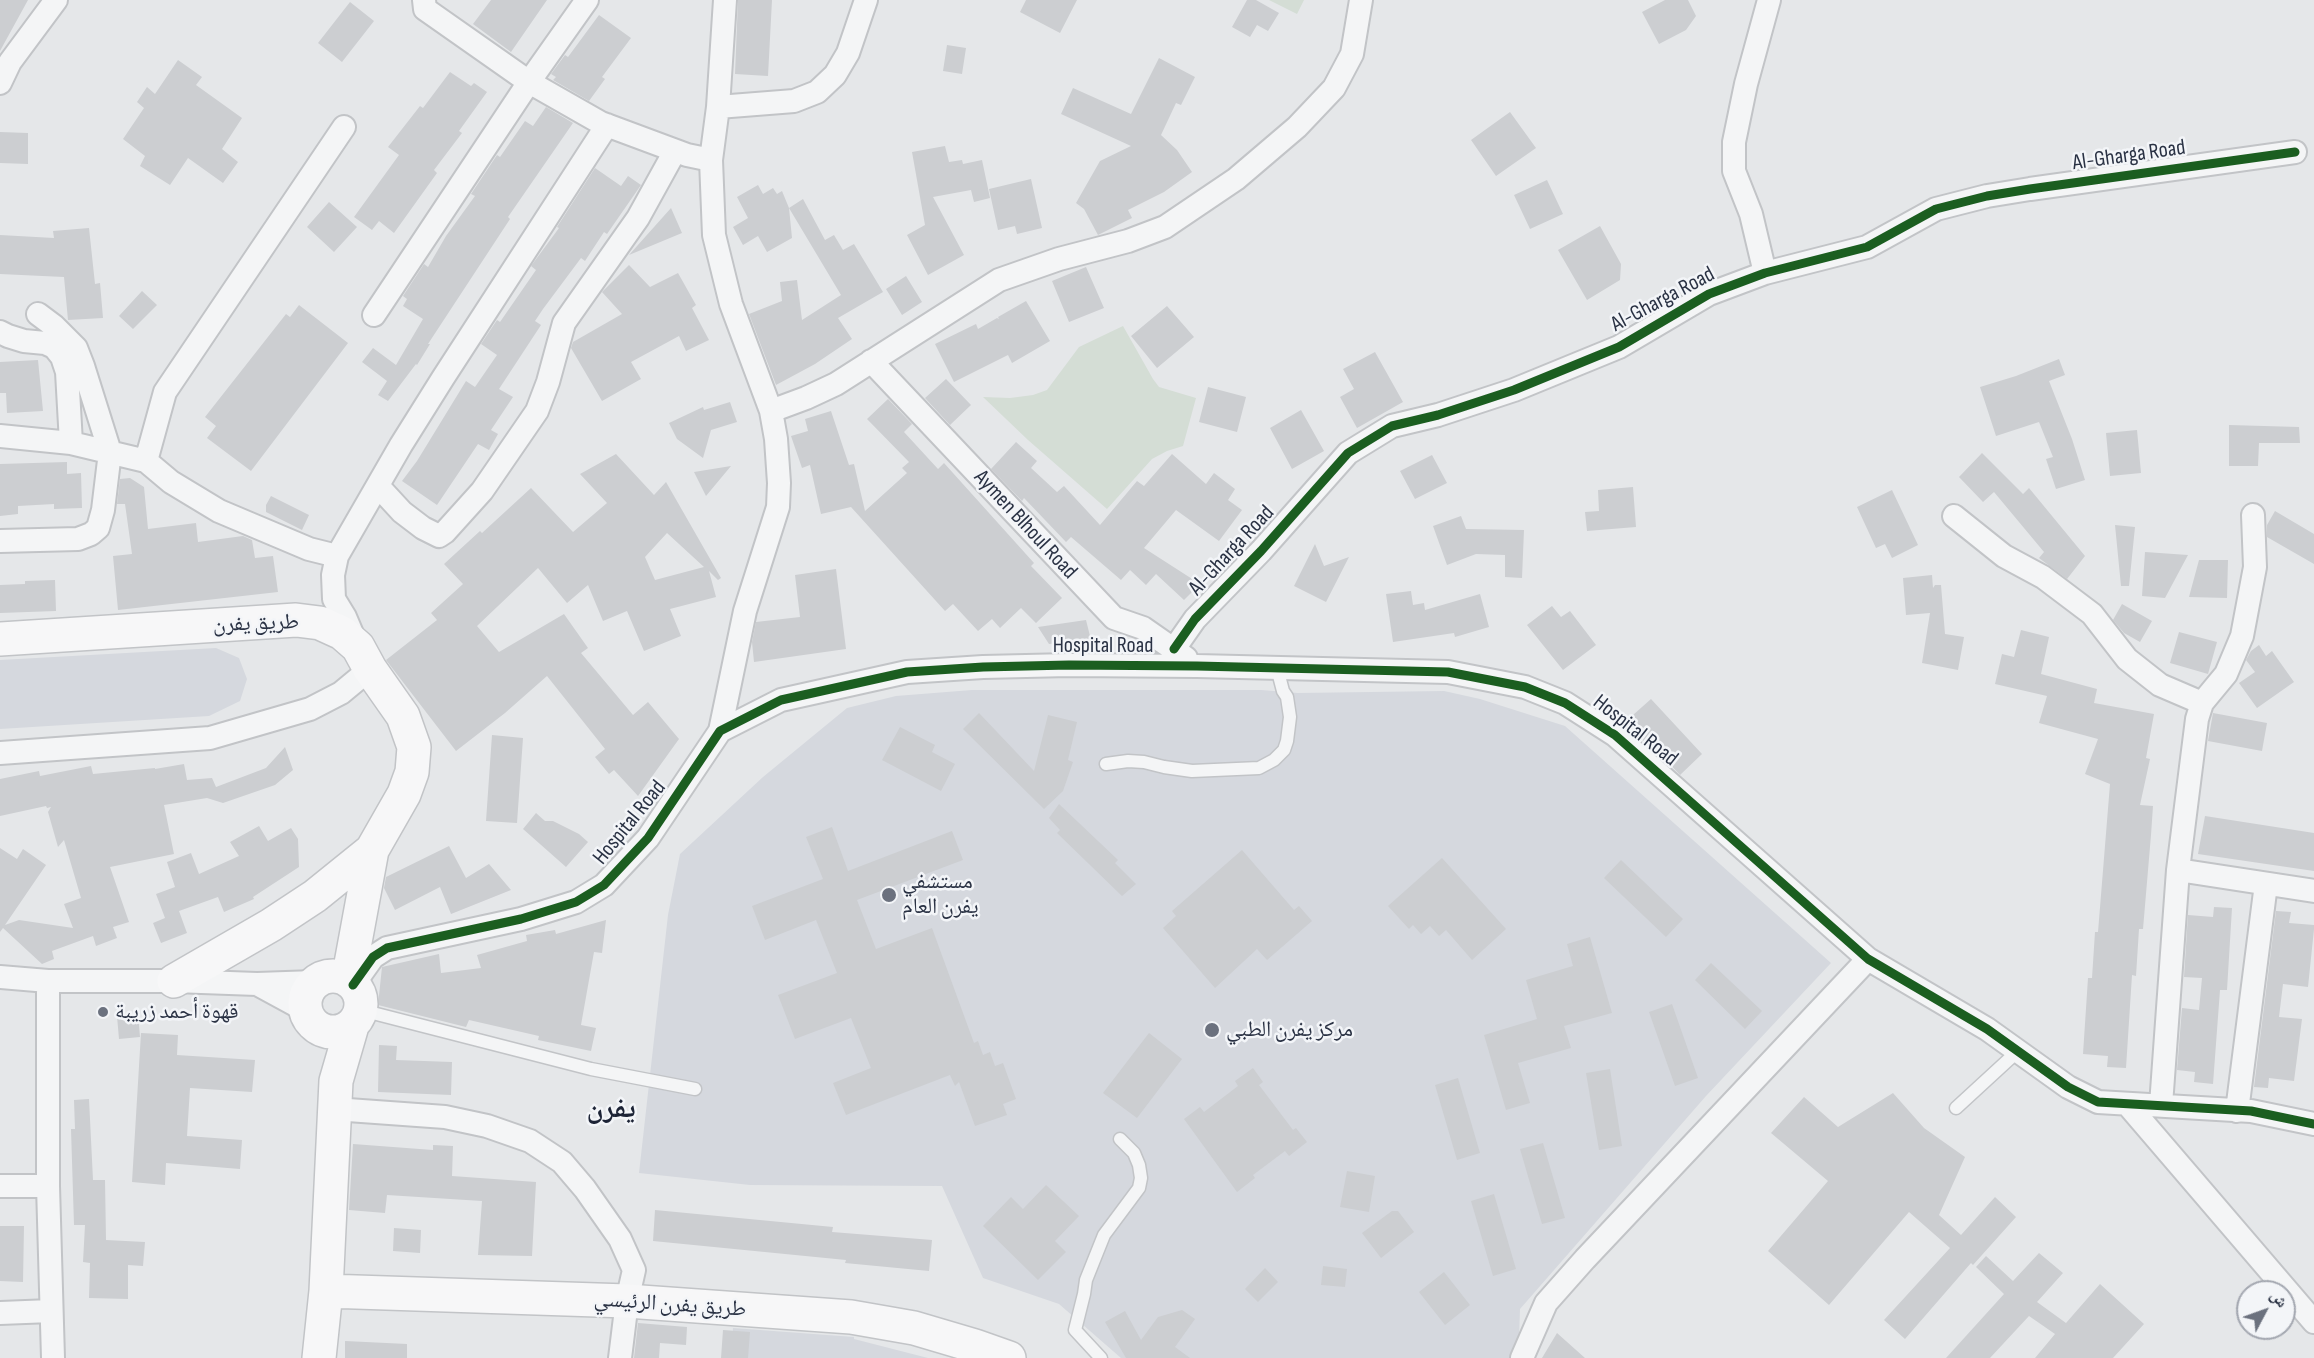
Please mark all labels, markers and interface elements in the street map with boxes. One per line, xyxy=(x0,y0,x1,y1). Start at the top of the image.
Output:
street label: Al-Gharga Road xyxy=(2071,135,2187,177)
street label: Al-Gharga Road xyxy=(1607,262,1719,338)
street label: Aymen Blhoul Road xyxy=(968,465,1082,585)
street label: Al-Gharga Road xyxy=(1184,500,1280,602)
street label: طريق يفرن xyxy=(212,609,300,639)
street label: Hospital Road xyxy=(1053,633,1153,659)
street label: Hospital Road xyxy=(1587,690,1683,772)
street label: Hospital Road xyxy=(588,776,672,870)
place label: مستشفي يفرن العام xyxy=(902,869,979,920)
marker: مستشفي يفرن العام xyxy=(880,886,898,904)
place label: قهوة أحمد زريبة xyxy=(115,999,239,1025)
marker: قهوة أحمد زريبة xyxy=(96,1005,110,1019)
place label: مركز يفرن الطبي xyxy=(1226,1017,1353,1043)
marker: مركز يفرن الطبي xyxy=(1203,1021,1221,1039)
district label: يفرن xyxy=(586,1093,636,1127)
north arrow xyxy=(2236,1280,2296,1340)
street label: طريق يفرن الرئيسي xyxy=(593,1287,747,1323)
text: ش xyxy=(2266,1287,2291,1312)

